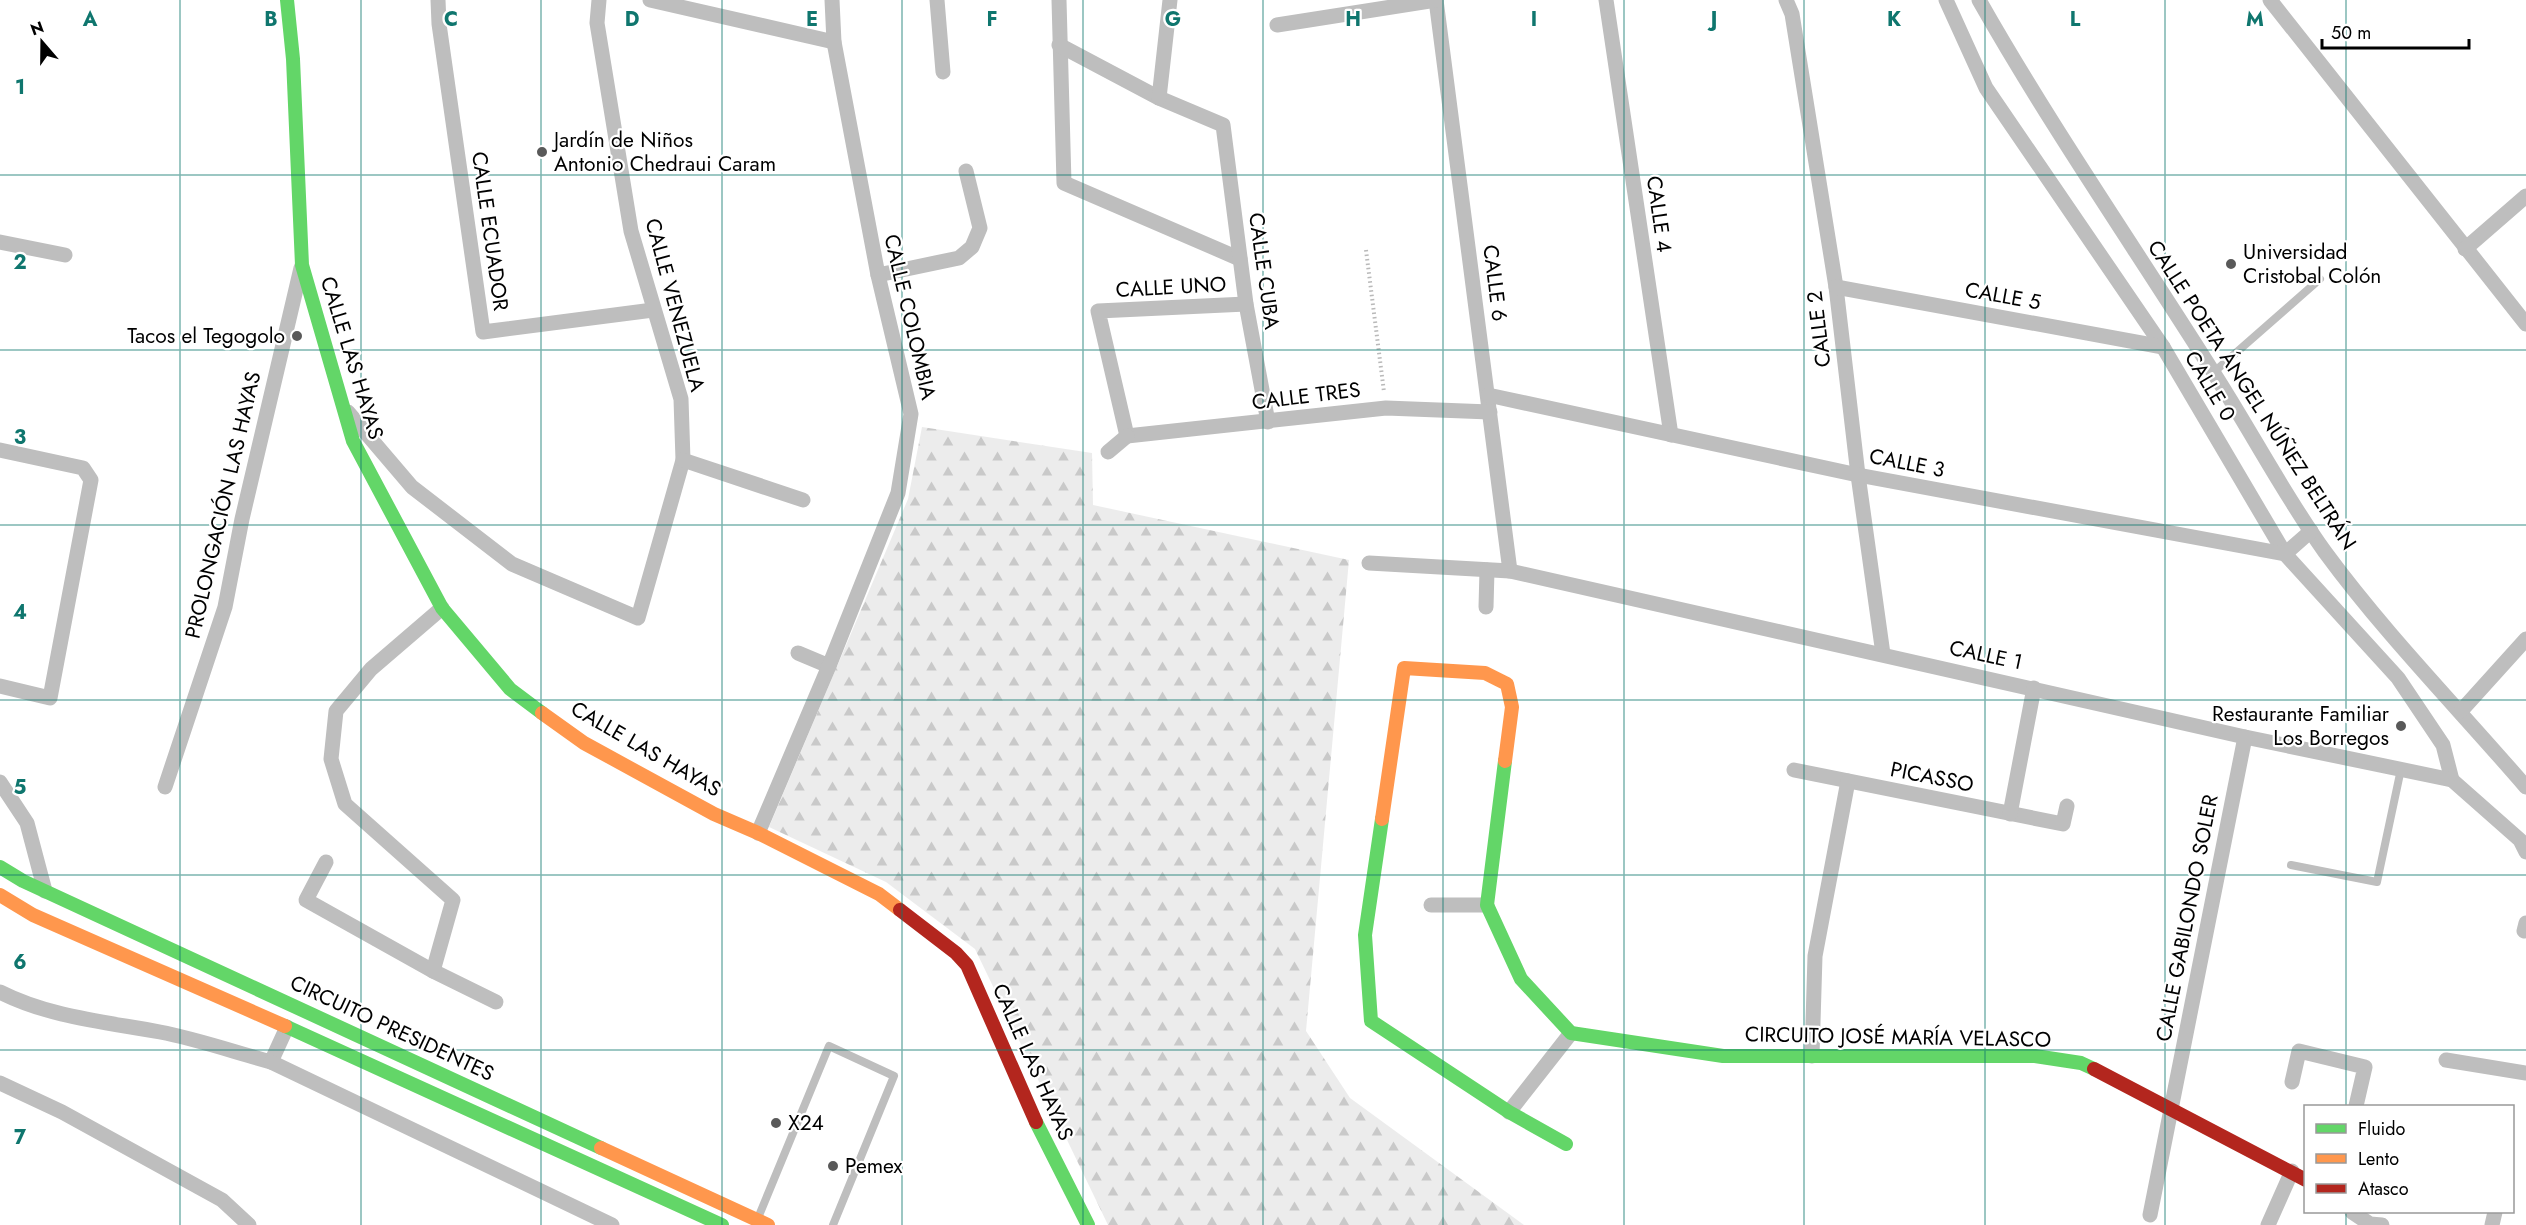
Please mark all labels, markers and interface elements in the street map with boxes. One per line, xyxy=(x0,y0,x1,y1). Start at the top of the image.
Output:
text: A xyxy=(82,5,98,34)
text: B xyxy=(264,5,278,34)
text: C xyxy=(444,5,458,34)
text: D xyxy=(625,5,639,34)
text: E xyxy=(806,5,818,34)
text: F xyxy=(986,5,998,34)
text: G xyxy=(1165,5,1181,34)
text: H xyxy=(1345,5,1361,34)
text: I xyxy=(1531,5,1537,34)
text: J xyxy=(1707,5,1717,34)
text: K xyxy=(1887,5,1901,34)
text: L xyxy=(2070,5,2081,34)
text: M xyxy=(2246,5,2264,34)
north arrow xyxy=(12,12,72,72)
scale bar xyxy=(2322,12,2469,50)
text: N xyxy=(27,15,47,41)
text: 50 m xyxy=(2331,20,2371,46)
text: 1 xyxy=(15,73,25,102)
place label: Jardín de Niños Antonio Chedraui Caram xyxy=(551,125,776,179)
marker: Jardín de Niños Antonio Chedraui Caram xyxy=(535,145,549,159)
street label: CALLE ECUADOR xyxy=(464,150,516,313)
street label: CALLE 4 xyxy=(1639,174,1679,254)
street label: CALLE CUBA xyxy=(1241,211,1287,331)
street label: CALLE VENEZUELA xyxy=(637,215,713,395)
street label: CALLE COLOMBIA xyxy=(876,231,944,403)
street label: CALLE POETA ÁNGEL NÚÑEZ BELTRÁN xyxy=(2140,234,2364,556)
place label: Universidad Cristobal Colón xyxy=(2243,237,2381,291)
street label: CALLE 6 xyxy=(1475,243,1515,323)
text: 2 xyxy=(13,248,27,277)
marker: Universidad Cristobal Colón xyxy=(2224,257,2238,271)
street label: CALLE UNO xyxy=(1115,269,1227,305)
street label: CALLE LAS HAYAS xyxy=(313,273,391,443)
street label: CALLE 5 xyxy=(1963,275,2043,317)
street label: CALLE 2 xyxy=(1799,289,1839,369)
place label: Tacos el Tegogolo xyxy=(127,321,285,351)
marker: Tacos el Tegogolo xyxy=(290,329,304,343)
street label: CALLE 0 xyxy=(2177,345,2243,427)
street label: PROLONGACIÓN LAS HAYAS xyxy=(178,368,268,642)
street label: CALLE TRES xyxy=(1250,374,1362,418)
text: 3 xyxy=(14,423,26,452)
street label: CALLE 3 xyxy=(1867,441,1947,485)
text: 4 xyxy=(13,598,27,627)
street label: CALLE 1 xyxy=(1947,633,2025,677)
street label: CALLE LAS HAYAS xyxy=(565,694,727,804)
place label: Restaurante Familiar Los Borregos xyxy=(2212,699,2390,753)
marker: Restaurante Familiar Los Borregos xyxy=(2394,719,2408,733)
street label: PICASSO xyxy=(1888,754,1976,800)
text: 5 xyxy=(14,773,27,802)
street label: CALLE GABILONDO SOLER xyxy=(2148,792,2226,1044)
text: 6 xyxy=(13,948,27,977)
street label: CIRCUITO PRESIDENTES xyxy=(285,967,499,1089)
street label: CALLE LAS HAYAS xyxy=(985,979,1081,1145)
street label: CIRCUITO JOSÉ MARÍA VELASCO xyxy=(1745,1019,2051,1055)
legend xyxy=(2304,1105,2514,1213)
place label: X24 xyxy=(788,1108,824,1138)
marker: X24 xyxy=(769,1116,783,1130)
text: Fluido xyxy=(2358,1116,2406,1142)
text: 7 xyxy=(14,1123,27,1152)
text: Lento xyxy=(2358,1146,2399,1172)
place label: Pemex xyxy=(845,1151,903,1181)
marker: Pemex xyxy=(826,1159,840,1173)
text: Atasco xyxy=(2358,1176,2409,1202)

